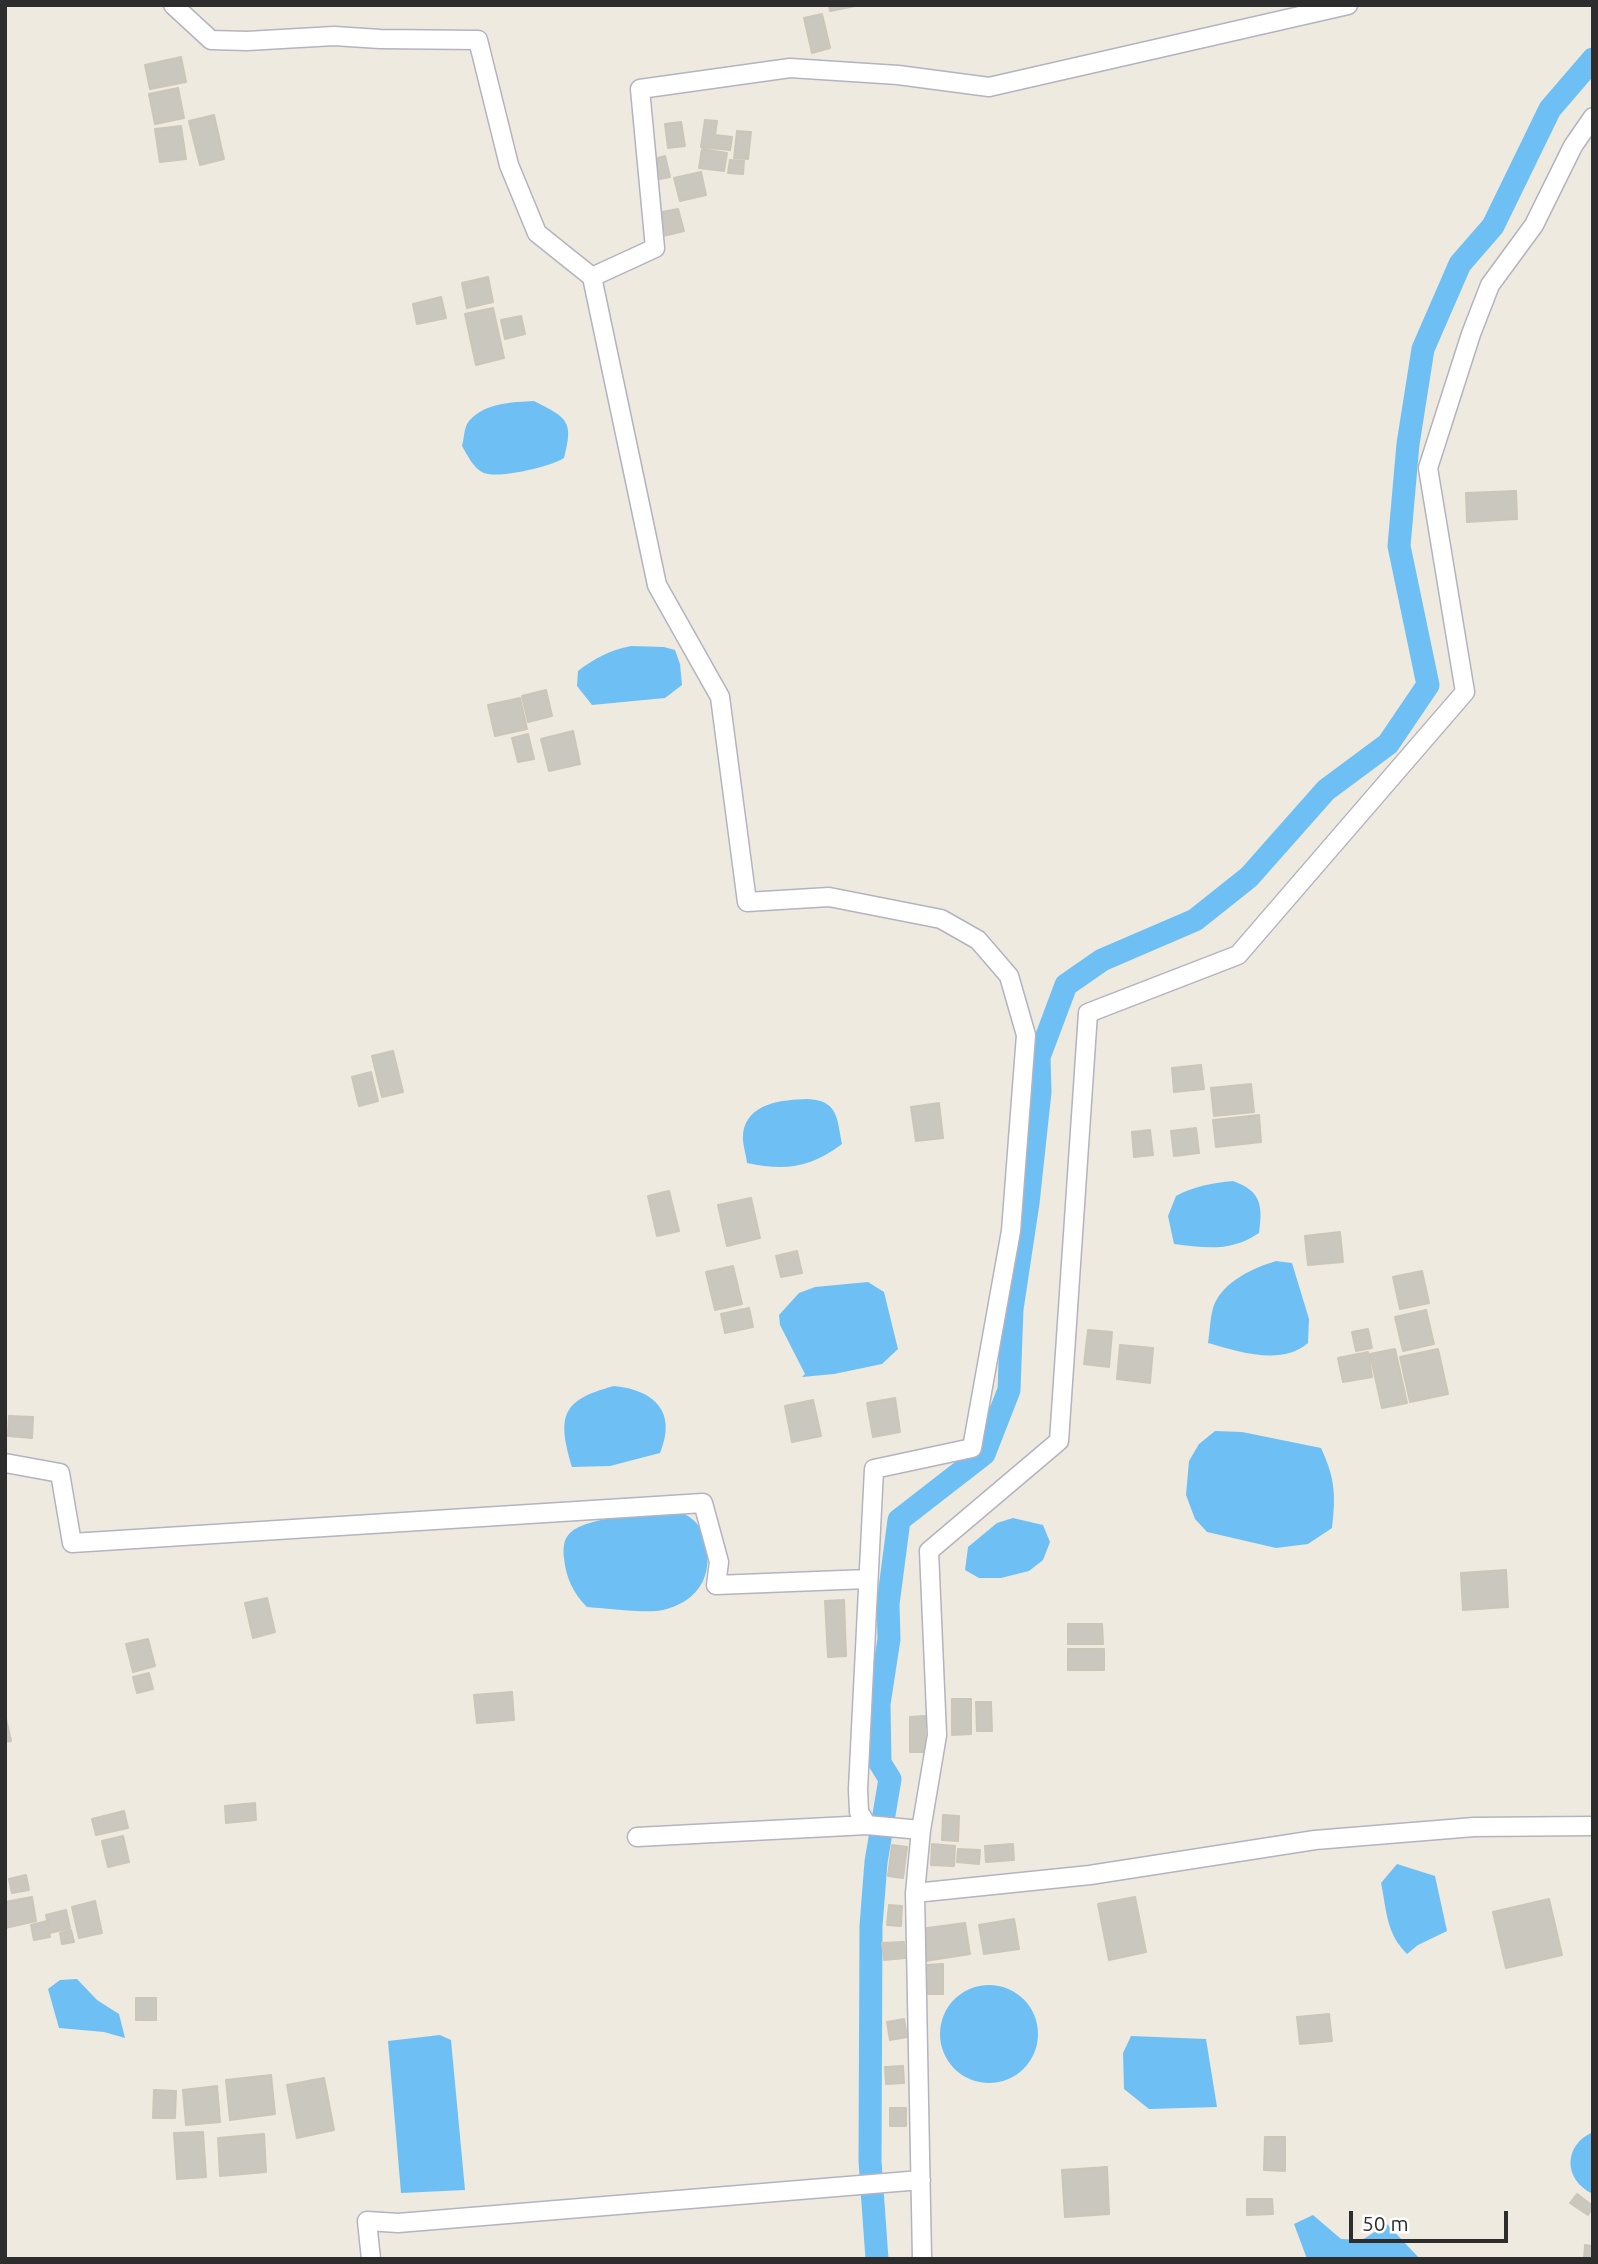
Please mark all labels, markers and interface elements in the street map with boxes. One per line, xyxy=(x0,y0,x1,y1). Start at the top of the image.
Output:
scale bar xyxy=(1353,2198,1512,2242)
text: 50 m xyxy=(1362,2211,1409,2235)

